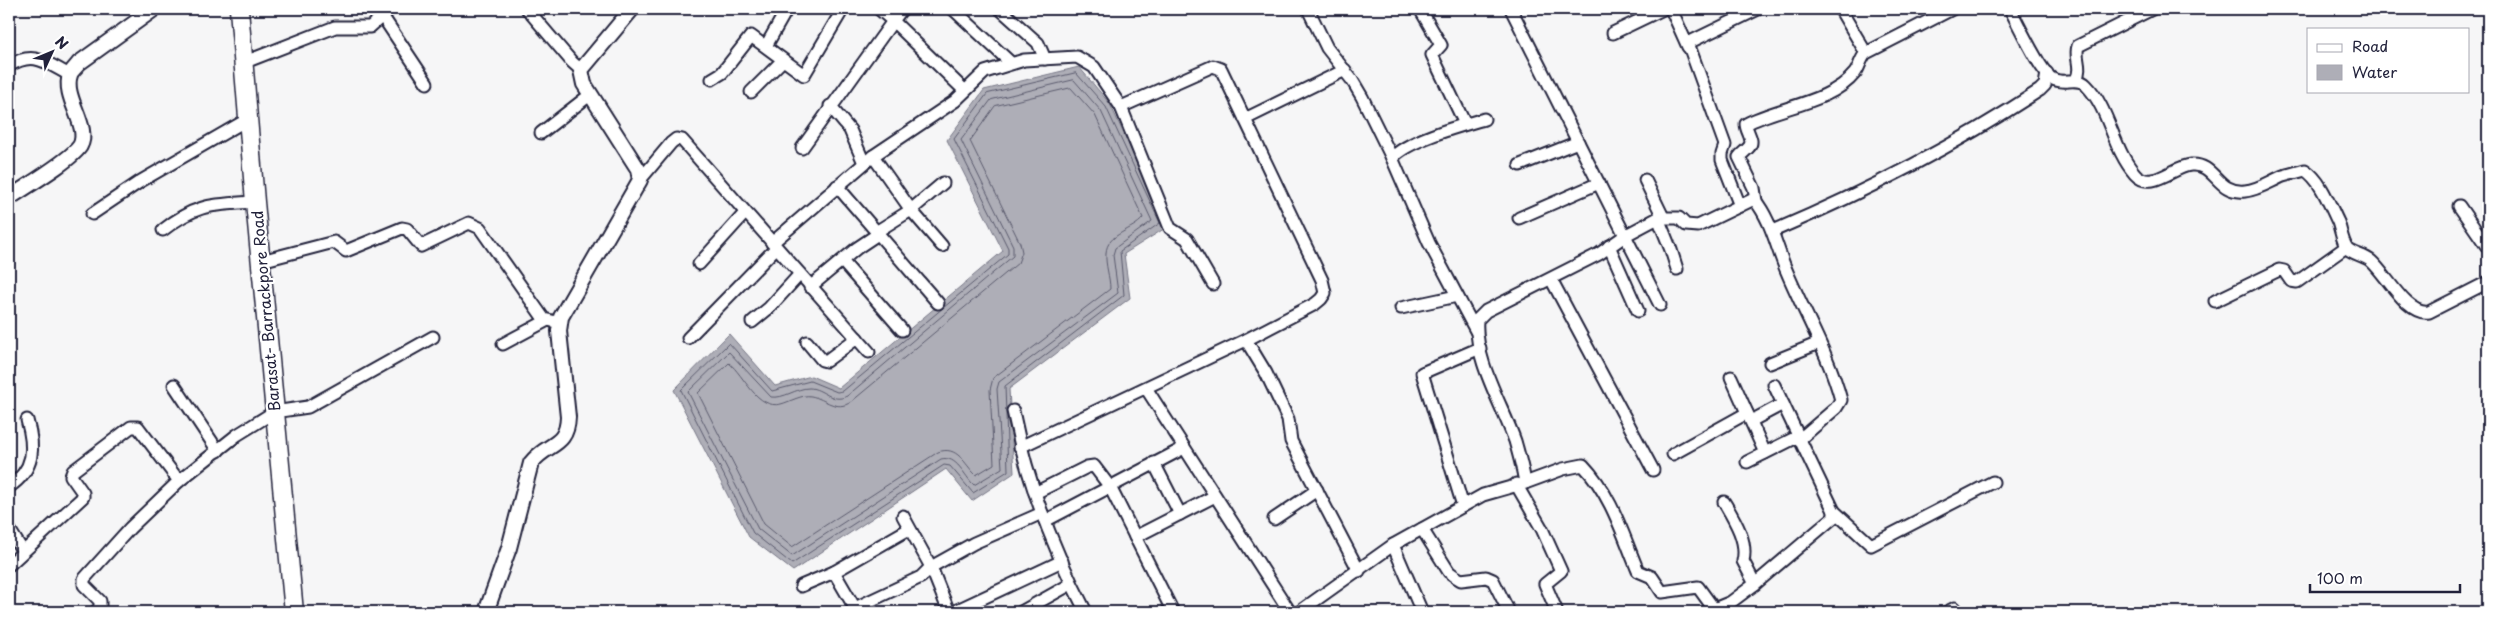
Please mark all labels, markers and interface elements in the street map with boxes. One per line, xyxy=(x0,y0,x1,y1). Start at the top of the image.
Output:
north arrow xyxy=(28,28,78,78)
legend xyxy=(2307,28,2470,92)
text: N xyxy=(50,31,73,54)
text: Road xyxy=(2352,34,2388,57)
text: Water xyxy=(2352,60,2397,83)
street label: Barasat- Barrackpore Road xyxy=(245,210,285,412)
scale bar xyxy=(2310,561,2460,593)
text: 100 m xyxy=(2317,566,2363,589)

